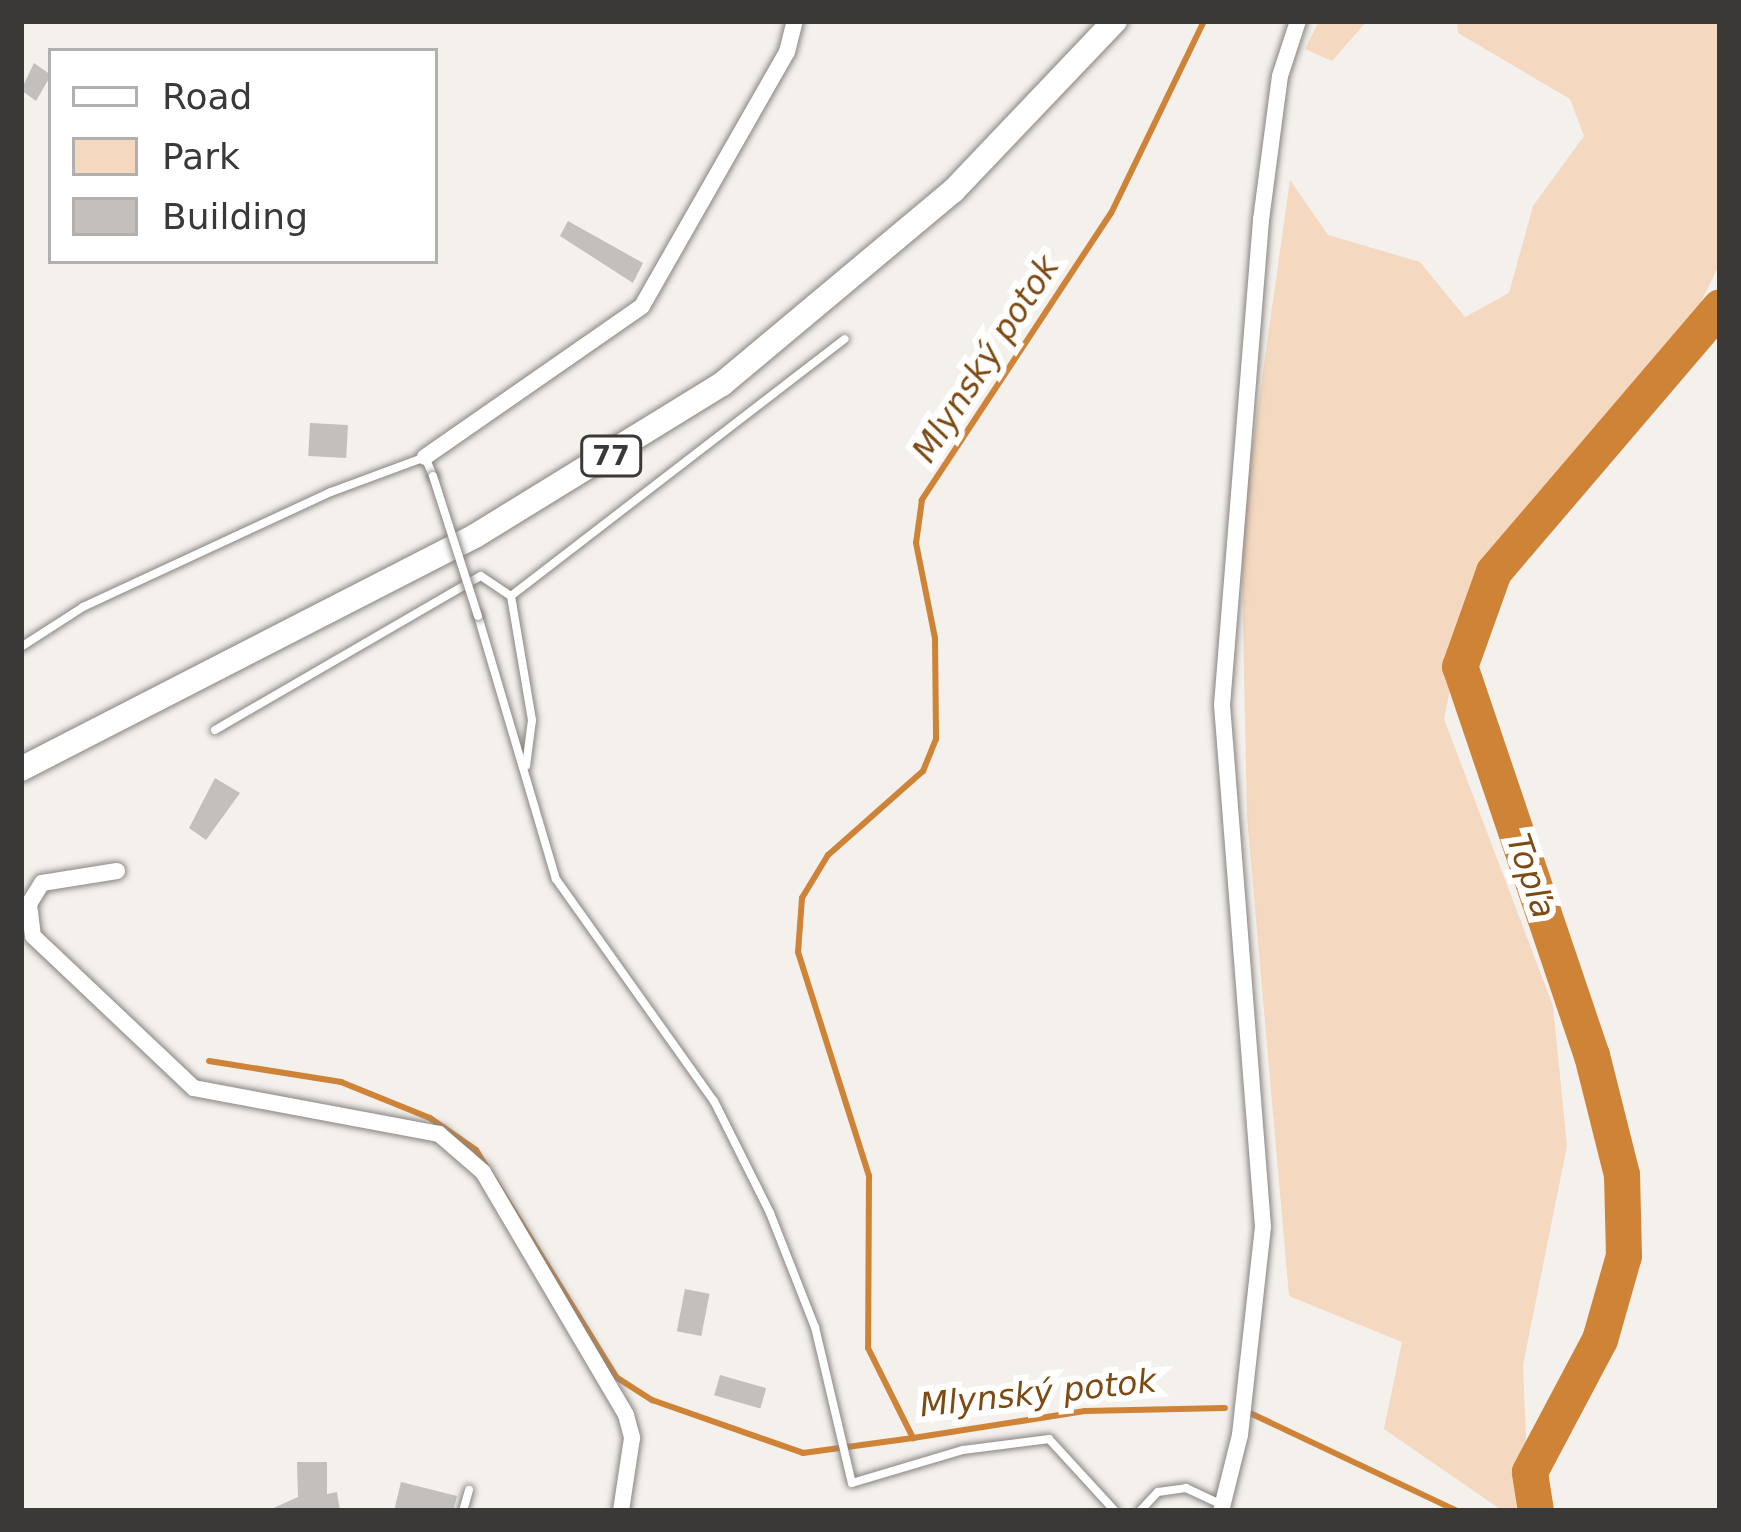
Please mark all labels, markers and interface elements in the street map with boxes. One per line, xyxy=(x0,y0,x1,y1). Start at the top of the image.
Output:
legend xyxy=(48,48,438,264)
text: Road xyxy=(162,76,252,117)
text: Park xyxy=(162,136,240,177)
text: Building xyxy=(162,196,308,237)
water label: Mlynský potok xyxy=(905,249,1067,469)
road number: 77 xyxy=(578,435,644,477)
water label: Topľa xyxy=(1498,829,1564,923)
water label: Mlynský potok xyxy=(918,1361,1158,1425)

